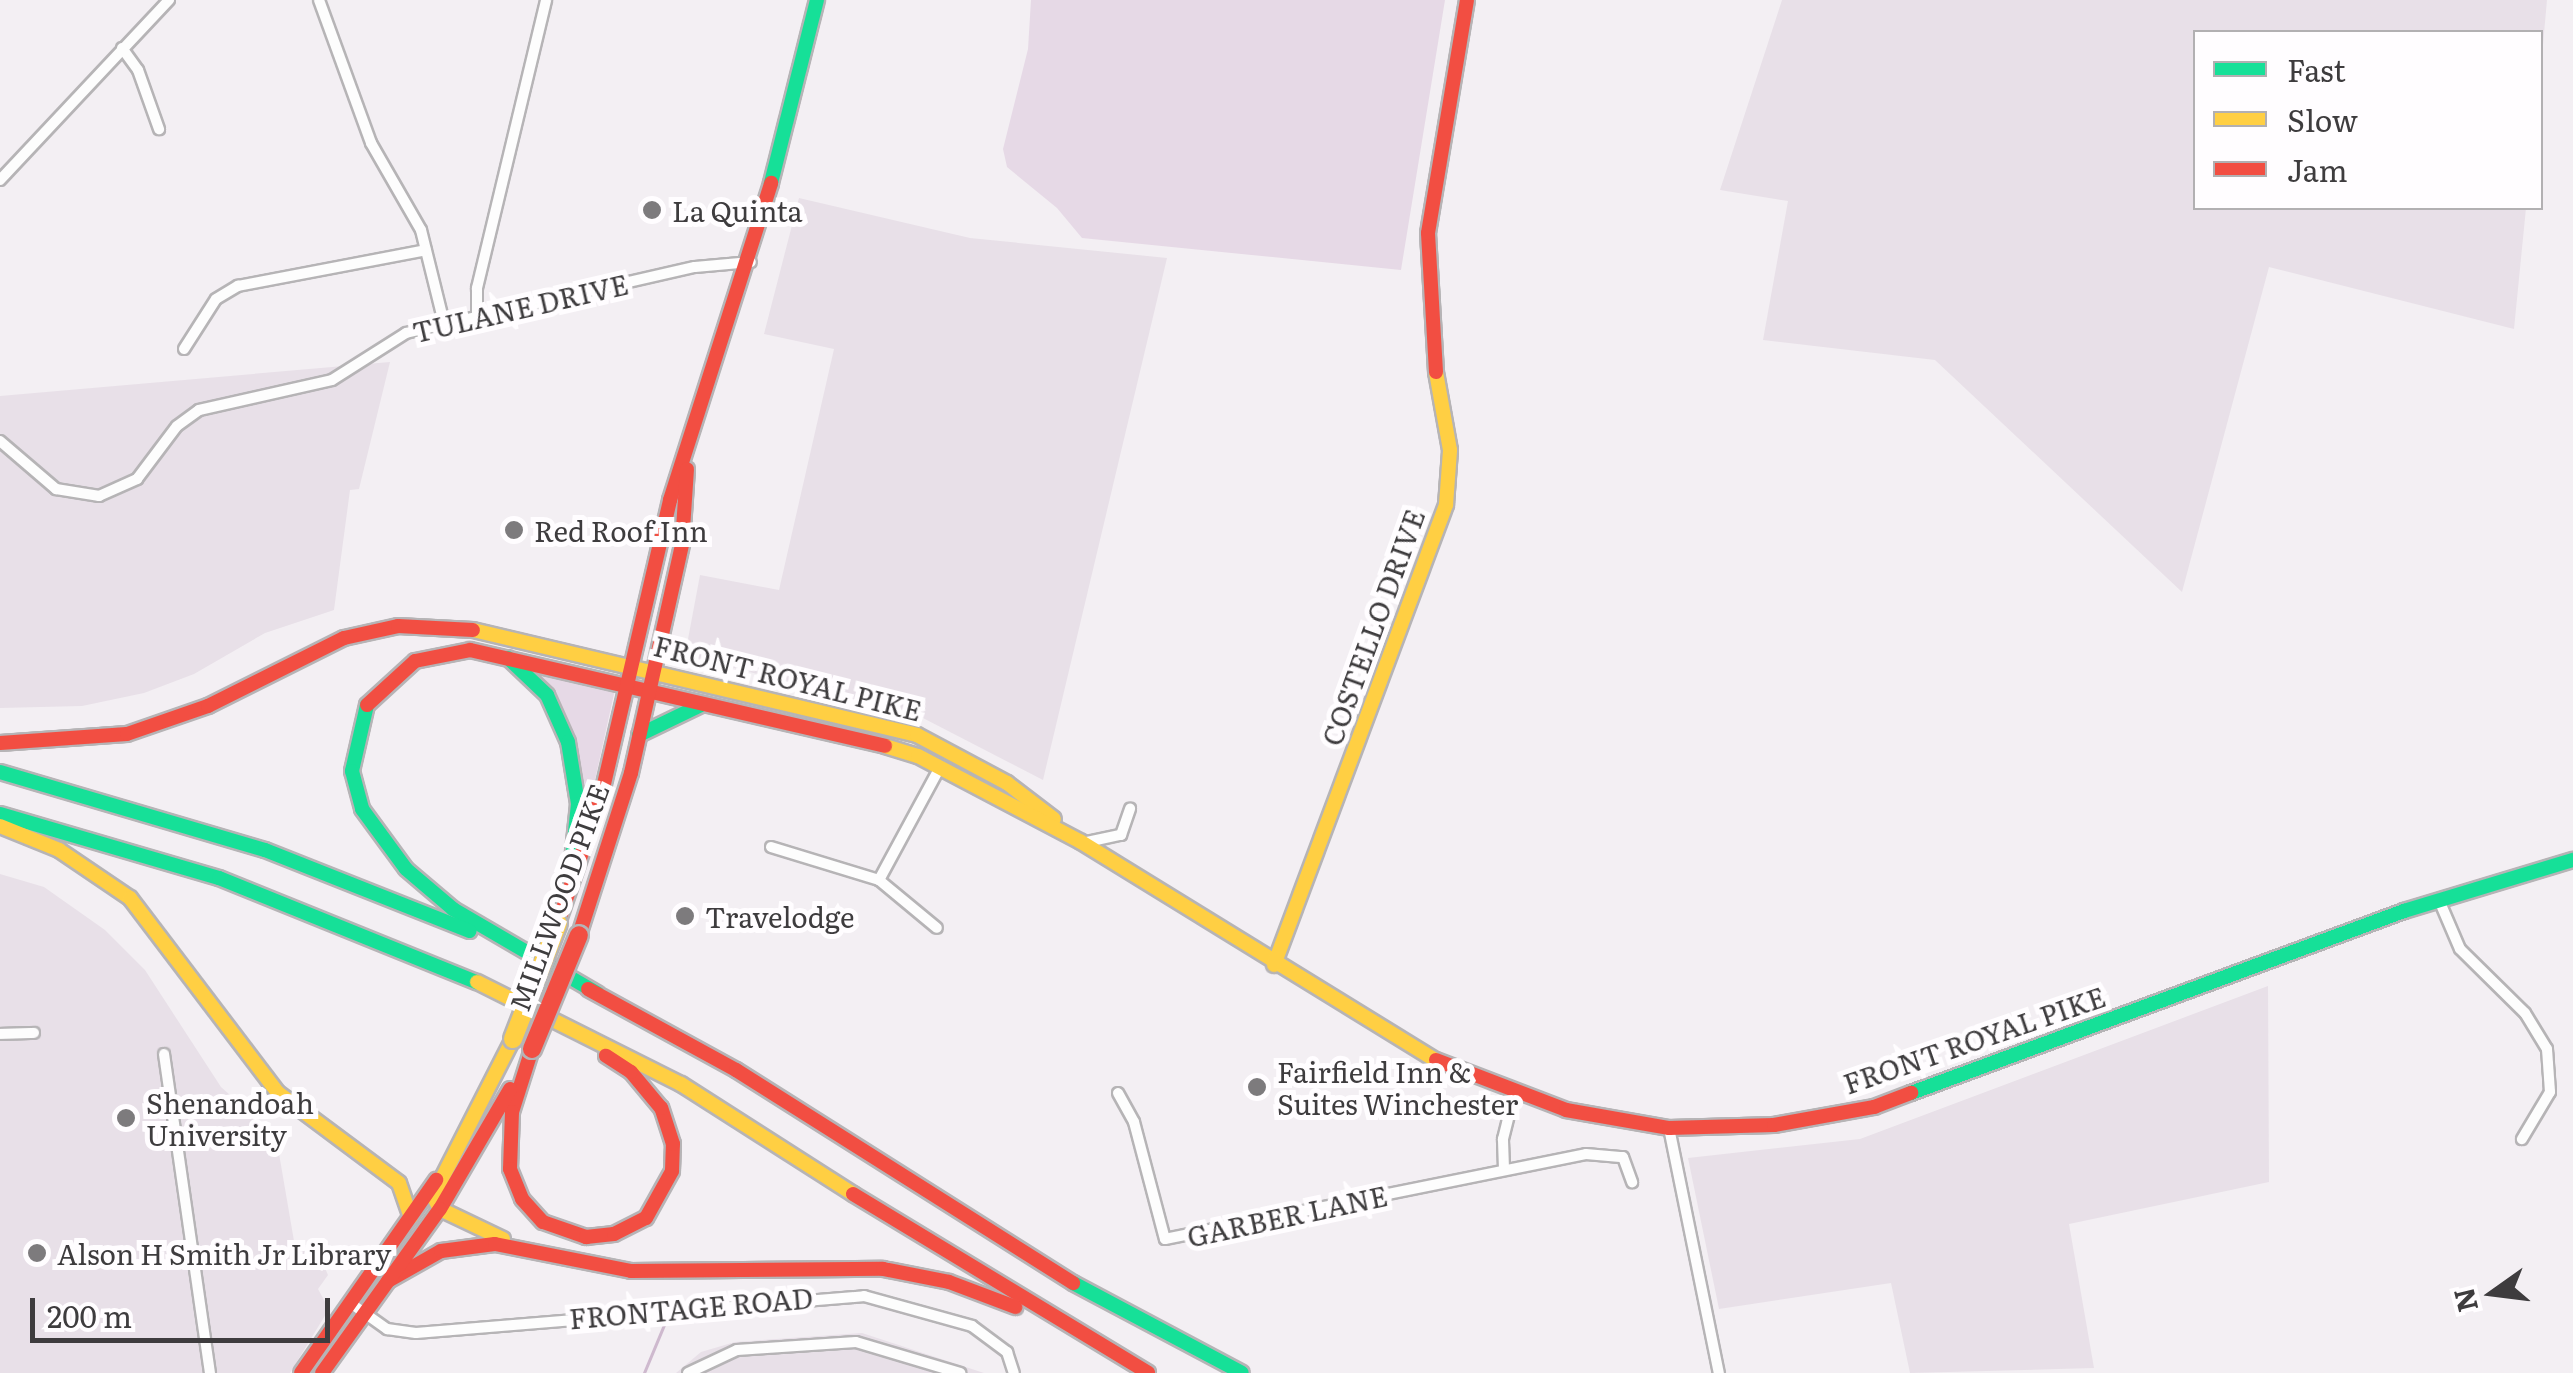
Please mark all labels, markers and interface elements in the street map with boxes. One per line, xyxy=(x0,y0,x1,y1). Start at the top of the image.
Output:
legend xyxy=(2193,30,2543,210)
text: Fast xyxy=(2287,47,2346,91)
text: Slow xyxy=(2287,97,2358,141)
text: Jam xyxy=(2287,147,2347,191)
place label: La Quinta xyxy=(672,193,803,227)
marker: La Quinta xyxy=(641,199,663,221)
street label: TULANE DRIVE xyxy=(409,266,631,348)
street label: COSTELLO DRIVE xyxy=(1314,504,1430,750)
place label: Red Roof Inn xyxy=(534,513,708,547)
marker: Red Roof Inn xyxy=(503,519,525,541)
street label: FRONT ROYAL PIKE xyxy=(651,627,925,727)
street label: MILLWOOD PIKE xyxy=(501,779,615,1015)
place label: Travelodge xyxy=(705,899,854,933)
marker: Travelodge xyxy=(674,905,696,927)
street label: FRONT ROYAL PIKE xyxy=(1839,978,2109,1100)
place label: Fairfield Inn & Suites Winchester xyxy=(1277,1054,1518,1120)
marker: Fairfield Inn & Suites Winchester xyxy=(1246,1076,1268,1098)
place label: Shenandoah University xyxy=(146,1085,314,1151)
marker: Shenandoah University xyxy=(115,1107,137,1129)
street label: GARBER LANE xyxy=(1184,1177,1390,1253)
place label: Alson H Smith Jr Library xyxy=(57,1236,391,1270)
marker: Alson H Smith Jr Library xyxy=(26,1242,48,1264)
north arrow xyxy=(2443,1243,2543,1343)
scale bar xyxy=(35,1278,335,1340)
street label: FRONTAGE ROAD xyxy=(568,1280,814,1334)
text: N xyxy=(2441,1284,2487,1317)
text: 200 m xyxy=(47,1293,132,1337)

